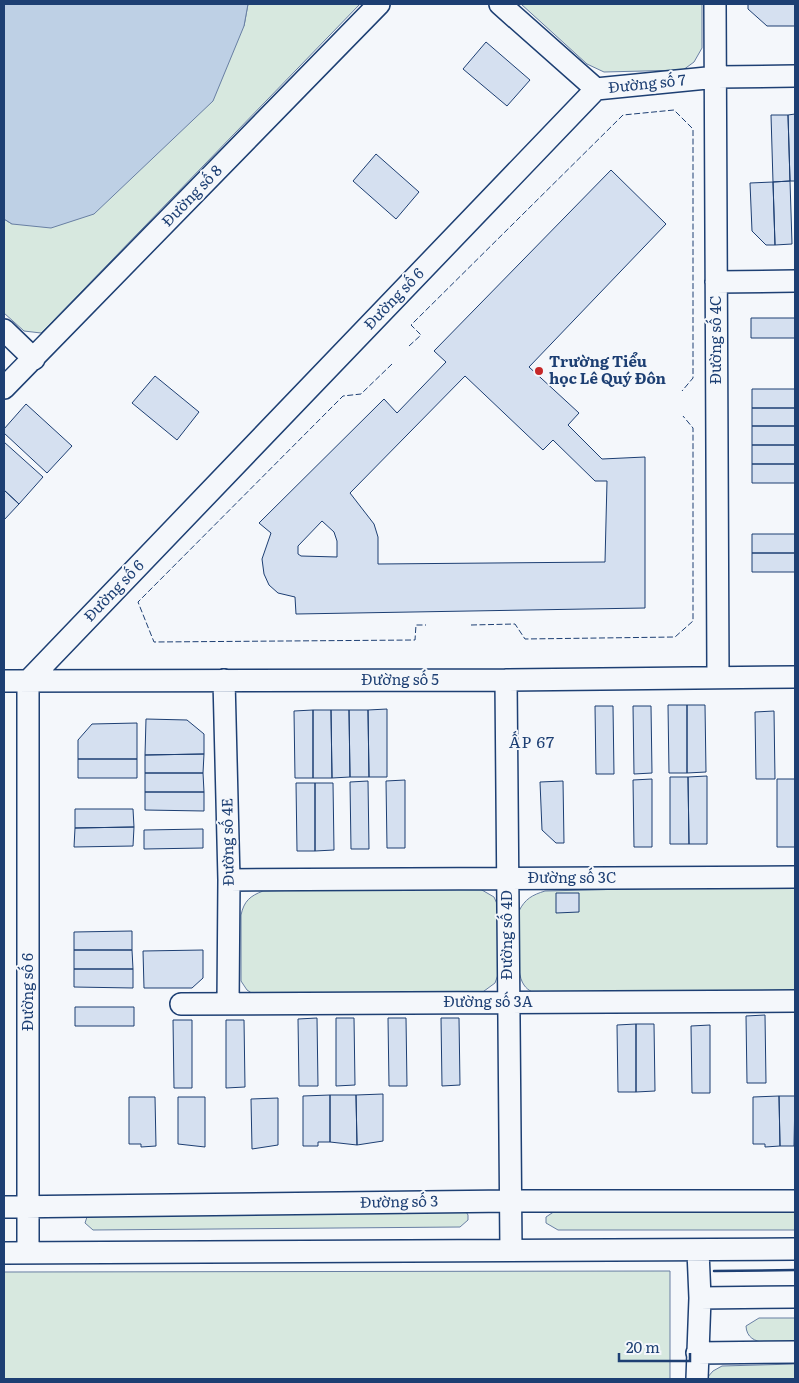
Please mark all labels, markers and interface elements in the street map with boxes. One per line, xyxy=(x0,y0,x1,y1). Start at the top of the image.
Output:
street label: Đường số 7 xyxy=(607,67,687,98)
street label: Đường số 8 xyxy=(155,159,226,231)
street label: Đường số 6 xyxy=(357,262,428,334)
street label: Đường số 4C xyxy=(703,295,726,385)
place label: Trường Tiểu học Lê Quý Đôn xyxy=(549,349,667,389)
marker: Trường Tiểu học Lê Quý Đôn xyxy=(533,365,545,377)
street label: Đường số 6 xyxy=(77,554,148,626)
street label: Đường số 5 xyxy=(361,667,439,690)
district label: ẤP 67 xyxy=(509,729,555,753)
street label: Đường số 4E xyxy=(214,798,239,886)
street label: Đường số 3C xyxy=(528,865,616,888)
street label: Đường số 4D xyxy=(494,890,517,980)
street label: Đường số 6 xyxy=(15,953,38,1031)
street label: Đường số 3A xyxy=(443,989,533,1012)
street label: Đường số 3 xyxy=(360,1188,438,1213)
scale bar xyxy=(619,1330,690,1362)
text: 20 m xyxy=(626,1335,660,1358)

